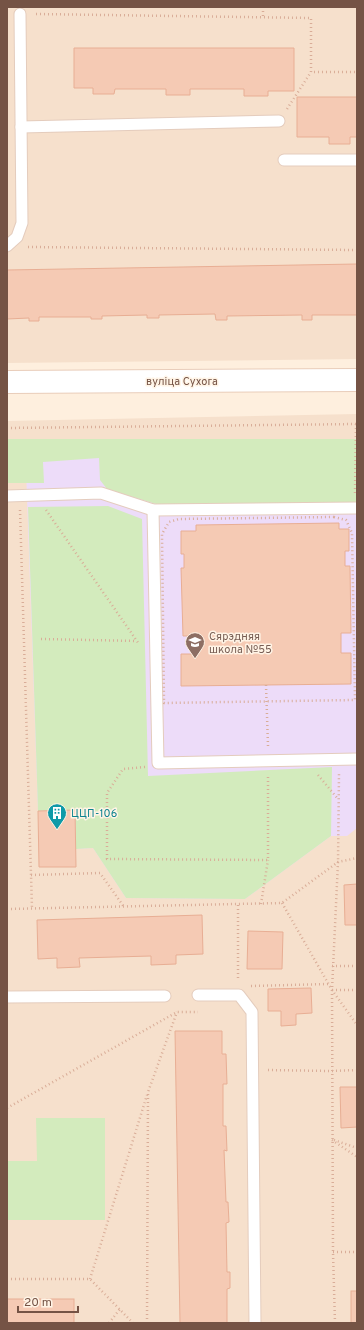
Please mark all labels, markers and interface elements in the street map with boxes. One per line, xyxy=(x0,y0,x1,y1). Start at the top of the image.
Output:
street label: вуліца Сухога xyxy=(146,375,218,389)
place label: Сярэдняя школа №55 xyxy=(209,630,272,657)
school or university icon: Сярэдняя школа №55 xyxy=(184,631,206,659)
building icon: ЦЦП-106 xyxy=(46,802,68,830)
place label: ЦЦП-106 xyxy=(71,807,117,821)
scale bar xyxy=(18,1288,78,1314)
text: 20 m xyxy=(24,1295,52,1311)

